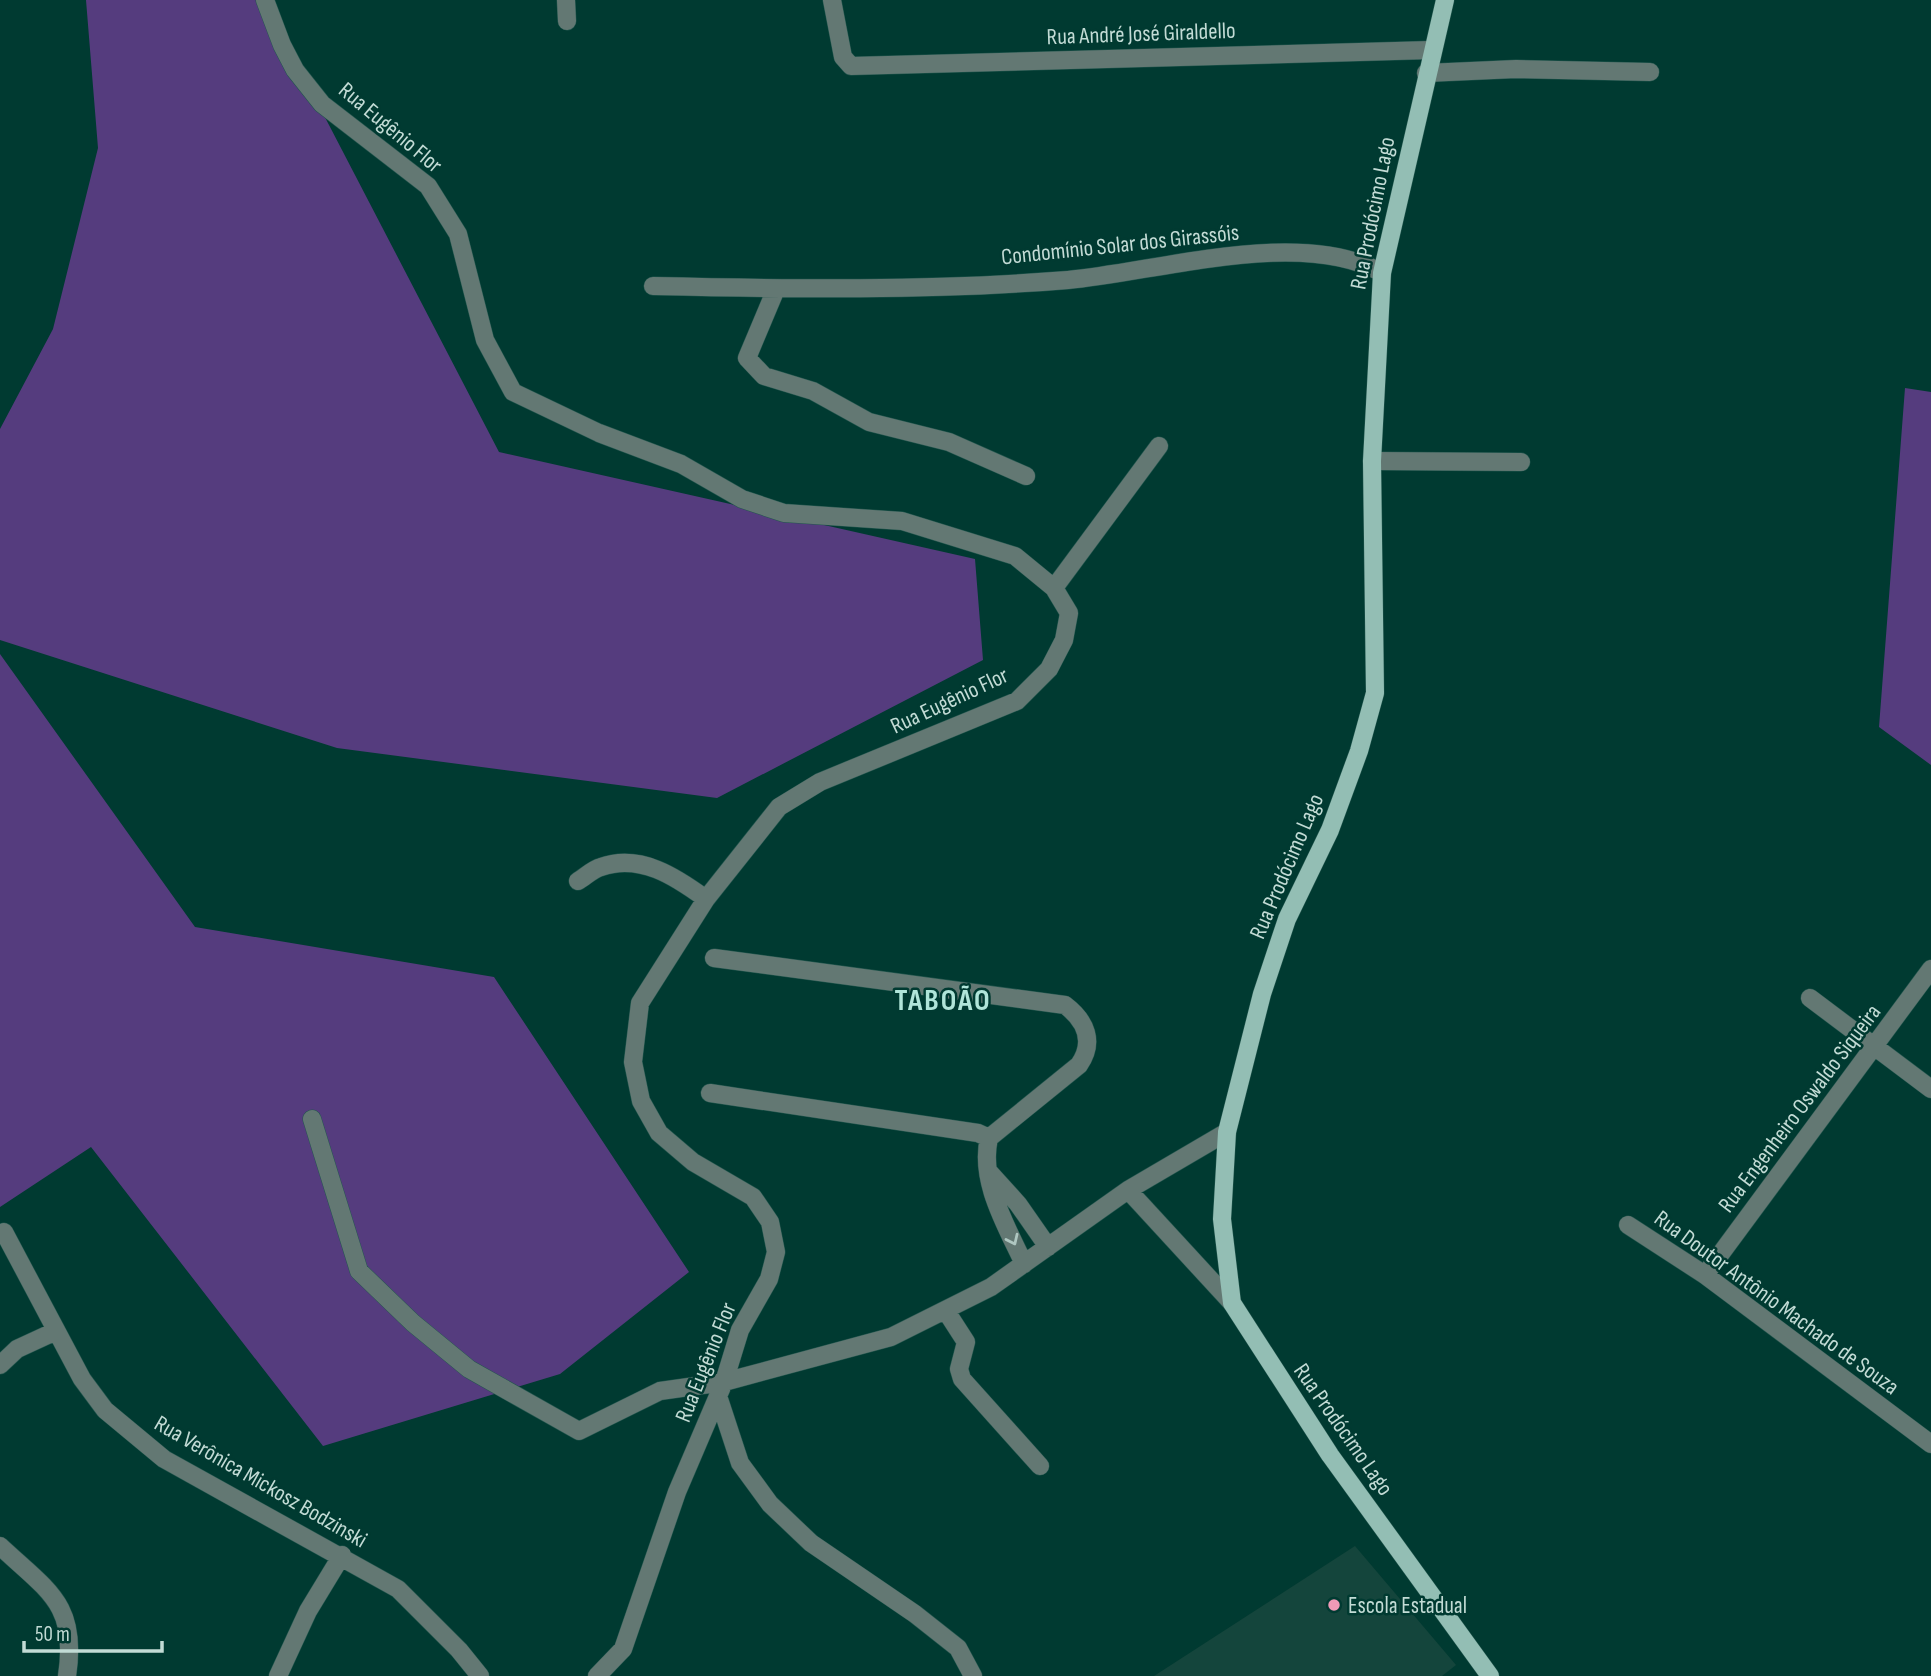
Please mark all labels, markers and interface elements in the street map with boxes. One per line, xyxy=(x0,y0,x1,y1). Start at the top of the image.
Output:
street label: Rua André José Giraldello xyxy=(1046,17,1236,51)
street label: Rua Eugênio Flor xyxy=(333,76,448,179)
street label: Rua Prodócimo Lago xyxy=(1344,135,1401,292)
street label: Condomínio Solar dos Girassóis xyxy=(1000,219,1240,271)
street label: Rua Eugênio Flor xyxy=(886,661,1013,740)
street label: Rua Prodócimo Lago xyxy=(1244,790,1330,943)
district label: TABOÃO xyxy=(894,983,992,1019)
street label: Rua Engenheiro Oswaldo Siqueira xyxy=(1712,999,1887,1218)
street label: Rua Doutor Antônio Machado de Souza xyxy=(1649,1205,1904,1401)
one-way arrow xyxy=(1005,1232,1019,1245)
street label: Rua Eugênio Flor xyxy=(669,1298,743,1426)
street label: Rua Prodócimo Lago xyxy=(1287,1358,1399,1501)
street label: Rua Verônica Mickosz Bodzinski xyxy=(149,1409,372,1554)
place label: Escola Estadual xyxy=(1348,1592,1467,1620)
marker: Escola Estadual xyxy=(1326,1597,1342,1613)
scale bar xyxy=(24,1610,163,1654)
text: 50 m xyxy=(35,1622,70,1647)

